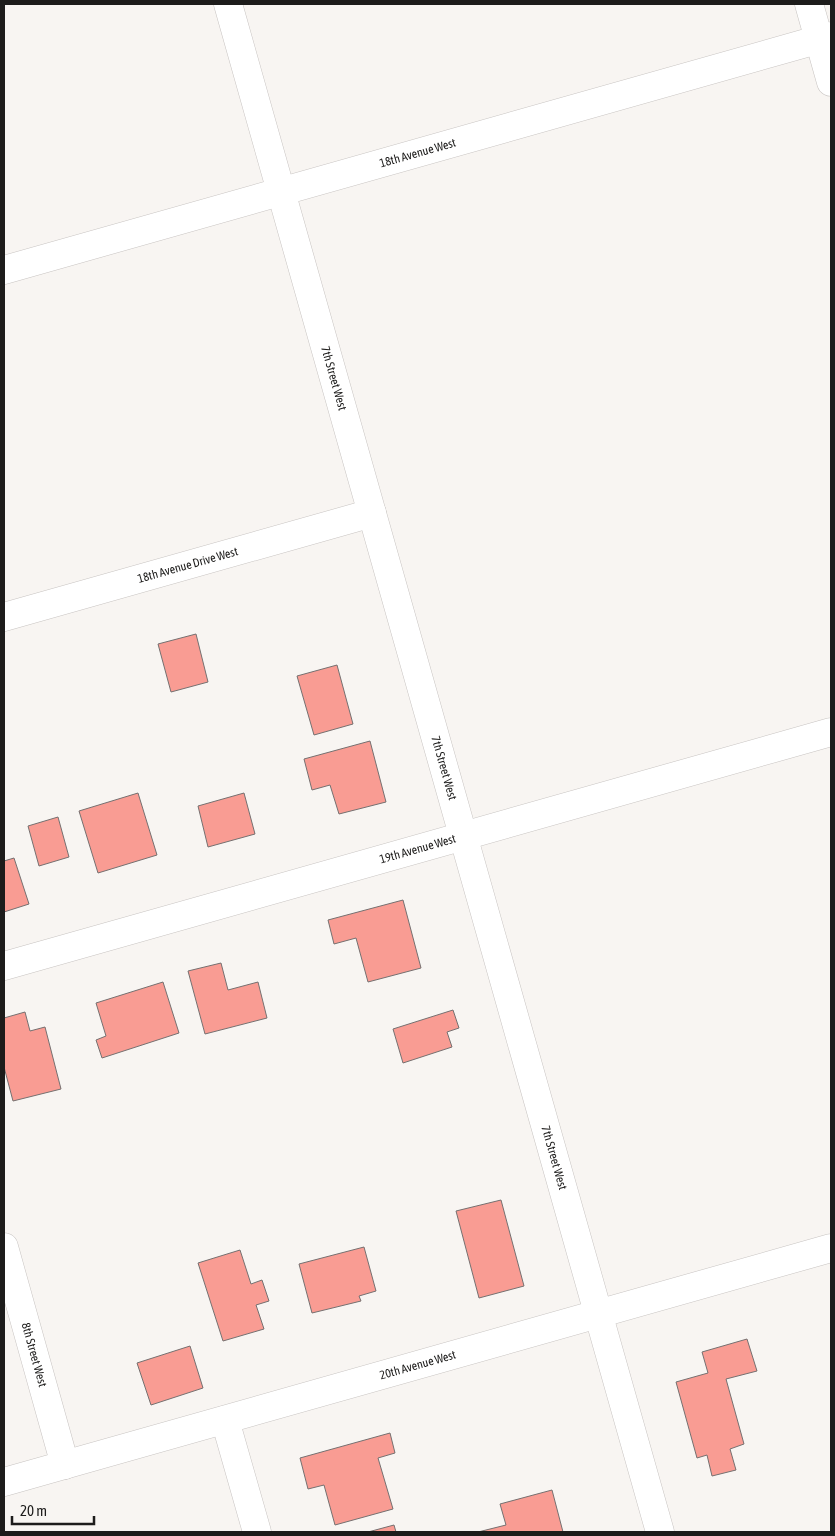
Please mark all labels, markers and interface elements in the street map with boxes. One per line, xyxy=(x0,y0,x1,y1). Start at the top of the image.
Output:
street label: 18th Avenue West xyxy=(378,135,458,170)
street label: 7th Street West xyxy=(318,345,350,413)
street label: 18th Avenue Drive West xyxy=(136,544,240,586)
street label: 7th Street West xyxy=(428,734,460,802)
street label: 19th Avenue West xyxy=(378,831,458,866)
street label: 7th Street West xyxy=(538,1124,570,1192)
street label: 8th Street West xyxy=(19,1321,50,1389)
street label: 20th Avenue West xyxy=(378,1347,458,1382)
scale bar xyxy=(12,1494,95,1526)
text: 20 m xyxy=(20,1502,47,1519)

